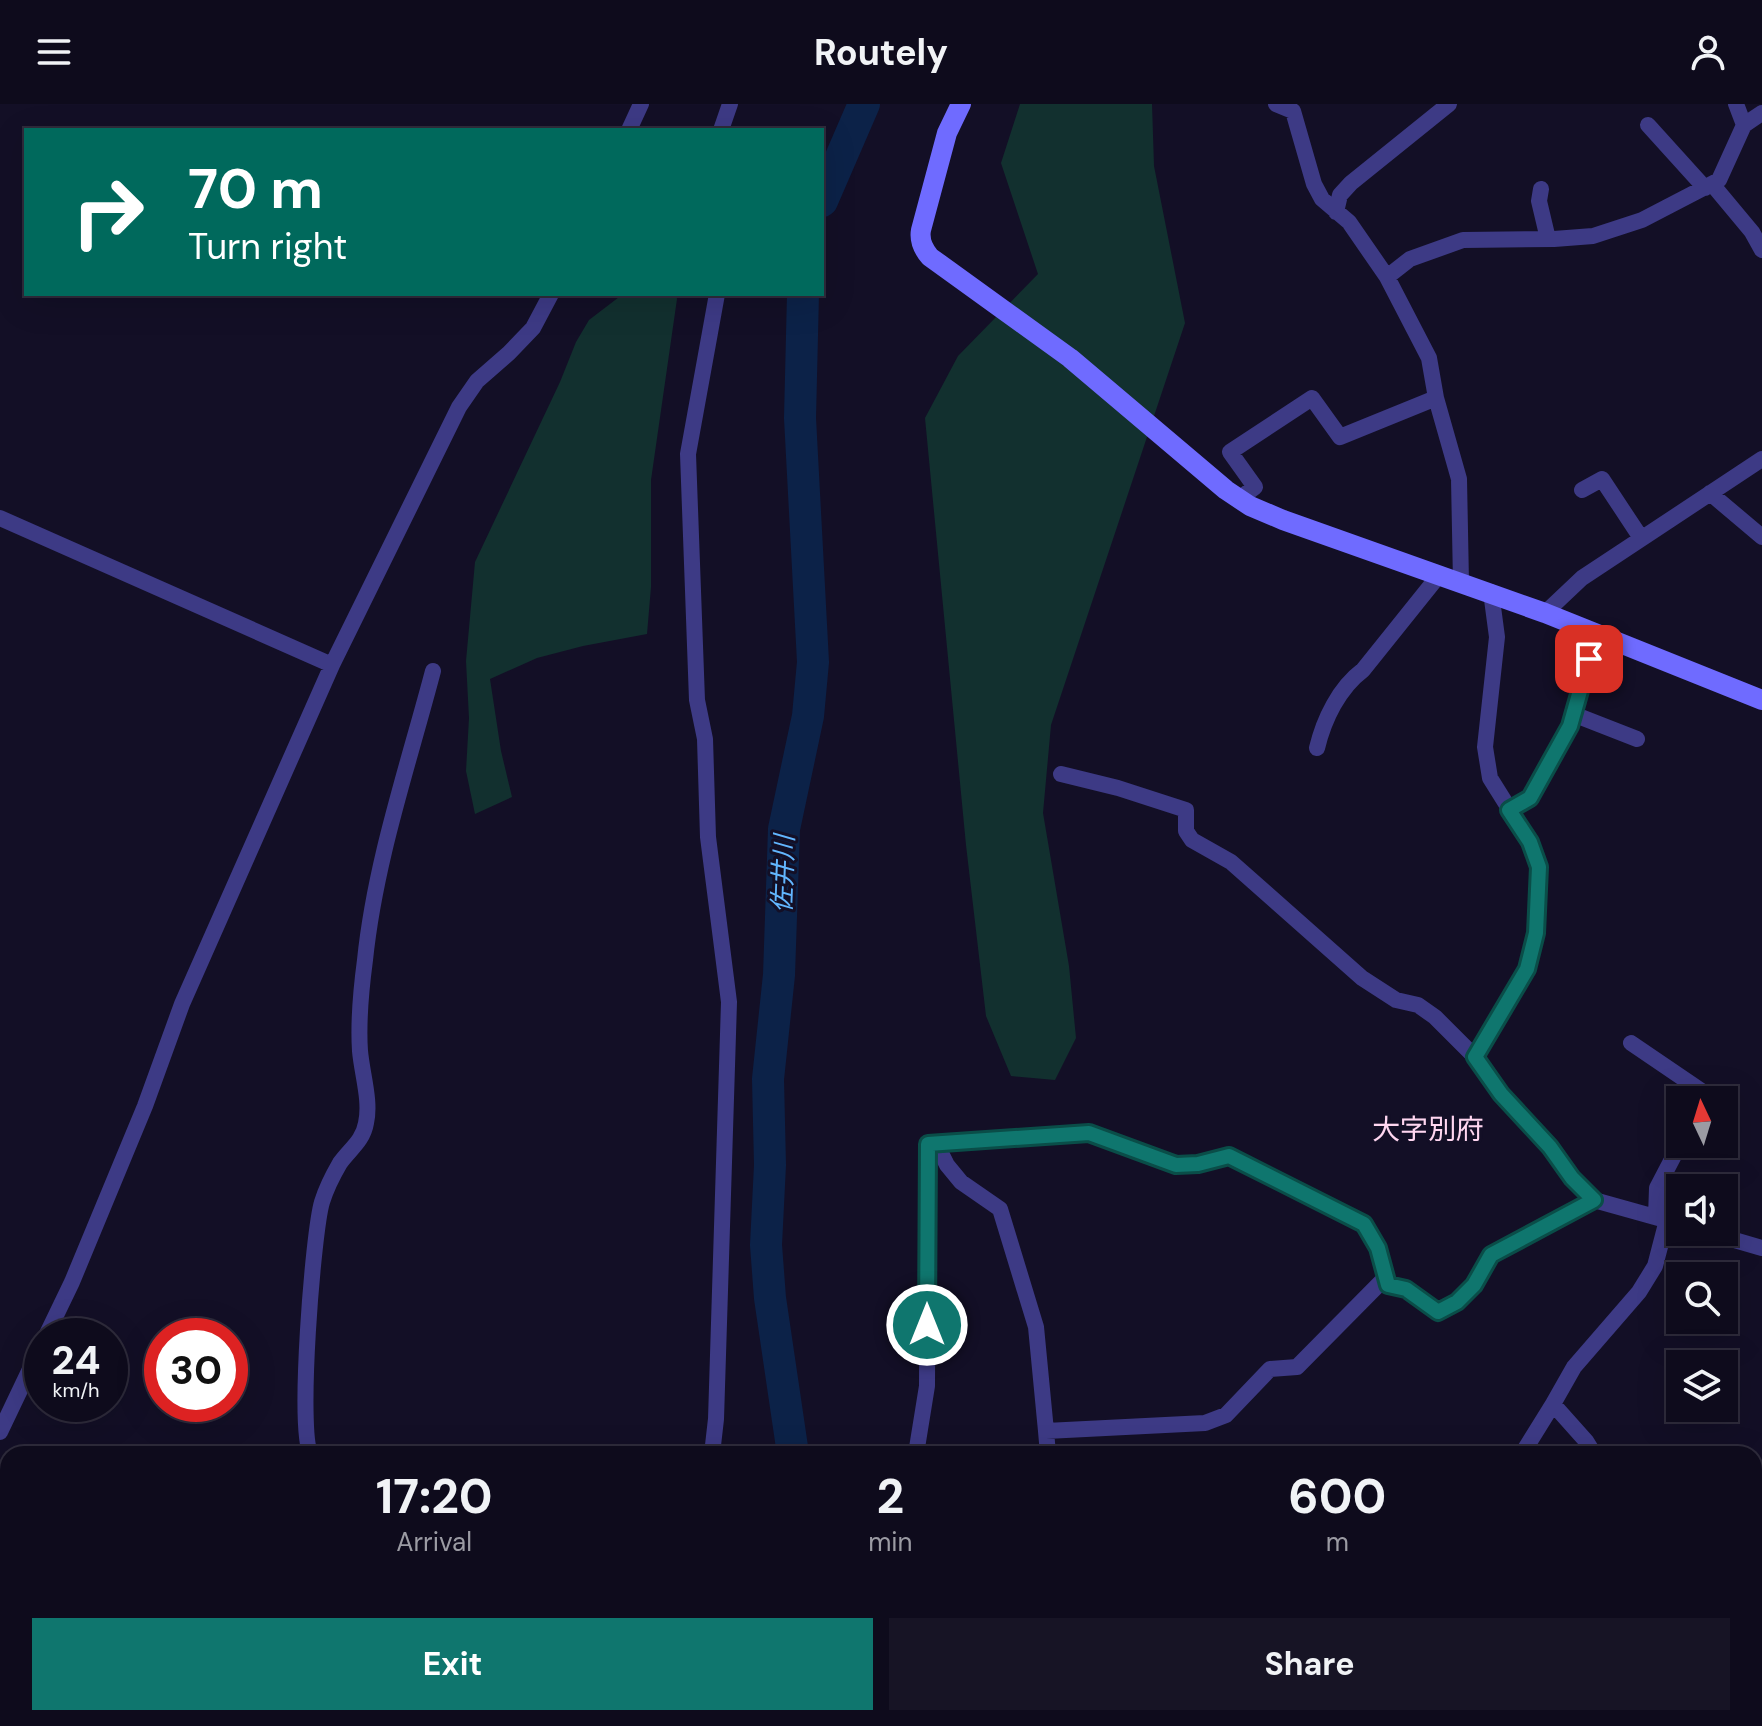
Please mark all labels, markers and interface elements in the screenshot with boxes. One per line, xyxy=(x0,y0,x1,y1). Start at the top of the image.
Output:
text: Routely xyxy=(814,29,948,76)
icon: menu xyxy=(32,30,76,74)
icon: person xyxy=(1686,30,1730,74)
text: 70 m xyxy=(188,152,323,225)
icon: right xyxy=(56,160,160,264)
text: Turn right xyxy=(188,223,347,270)
pin xyxy=(1555,625,1623,693)
icon: arrive xyxy=(1567,637,1611,681)
water label: 佐井川 xyxy=(765,831,801,914)
north arrow xyxy=(1666,1086,1738,1158)
map controls xyxy=(1666,1086,1738,1422)
district label: 大字別府 xyxy=(1372,1111,1484,1148)
button: sound xyxy=(1666,1174,1738,1246)
button: search xyxy=(1666,1262,1738,1334)
position arrow xyxy=(885,1283,969,1367)
speed limit sign: 30 xyxy=(144,1318,248,1422)
text: 24 xyxy=(52,1334,100,1386)
button: layers xyxy=(1666,1350,1738,1422)
text: km/h xyxy=(52,1377,100,1403)
text: 17:20 xyxy=(376,1465,492,1528)
text: 2 xyxy=(876,1465,904,1528)
text: 600 xyxy=(1288,1465,1386,1528)
text: Arrival xyxy=(396,1525,472,1559)
text: min xyxy=(868,1525,913,1559)
text: m xyxy=(1326,1525,1349,1559)
button: Exit xyxy=(32,1618,873,1710)
button: Share xyxy=(889,1618,1730,1710)

